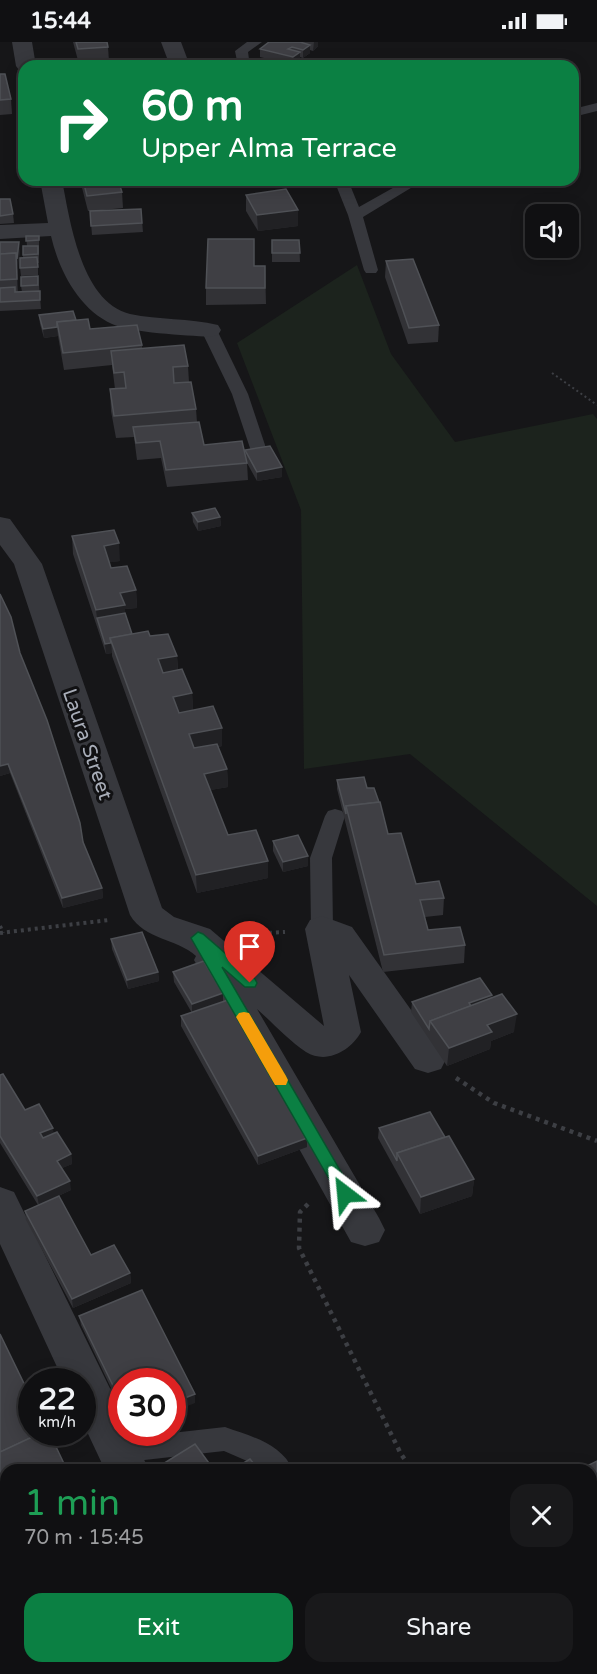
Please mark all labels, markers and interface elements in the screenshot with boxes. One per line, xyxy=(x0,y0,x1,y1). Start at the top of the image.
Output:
text: 15:44 xyxy=(30,8,91,34)
text: 60 m xyxy=(141,81,243,132)
icon: right xyxy=(42,84,120,162)
text: Upper Alma Terrace xyxy=(141,132,397,165)
map controls xyxy=(525,204,579,258)
button: sound xyxy=(525,204,579,258)
street label: Laura Street xyxy=(57,686,117,803)
pin xyxy=(224,921,275,983)
icon: arrive xyxy=(233,930,266,963)
position arrow xyxy=(313,1162,377,1226)
speed limit sign: 30 xyxy=(108,1368,186,1446)
text: 22 xyxy=(38,1381,76,1418)
text: km/h xyxy=(38,1413,76,1431)
text: 1 min xyxy=(24,1482,120,1525)
button: close xyxy=(510,1484,573,1547)
text: 70 m · 15:45 xyxy=(24,1526,144,1550)
button: Exit xyxy=(24,1593,293,1662)
button: Share xyxy=(305,1593,573,1662)

